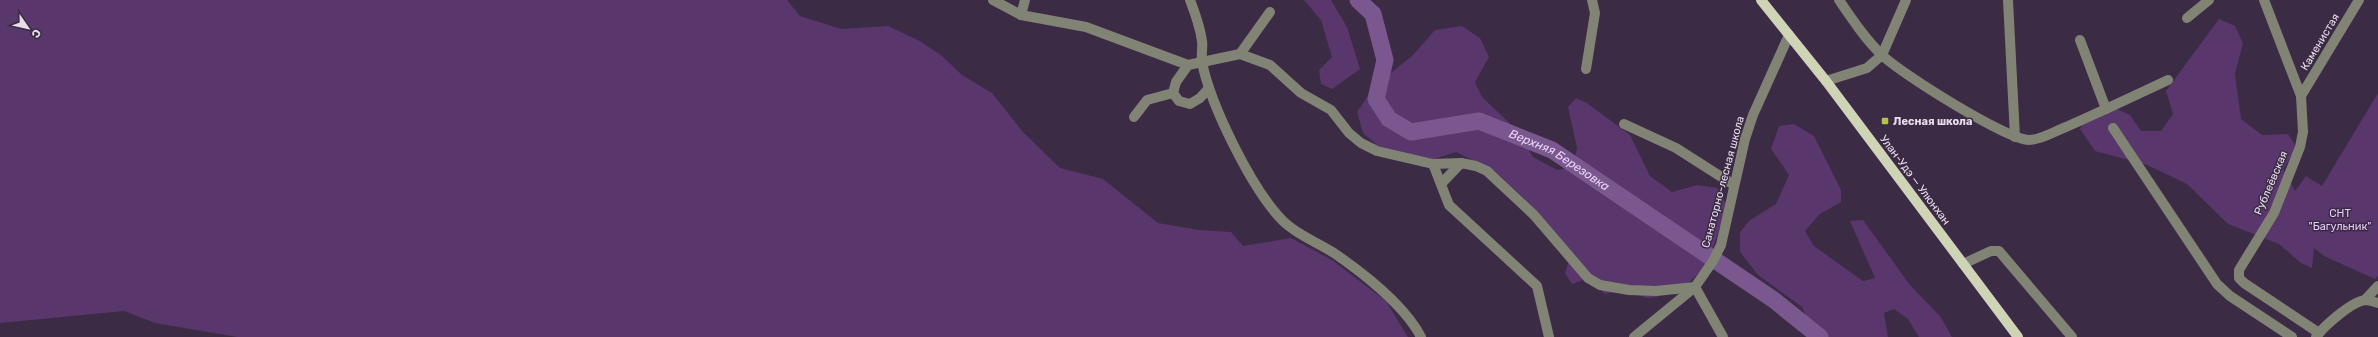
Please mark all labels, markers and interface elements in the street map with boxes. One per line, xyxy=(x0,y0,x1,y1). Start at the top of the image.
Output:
north arrow xyxy=(8,8,48,48)
street label: Каменистая xyxy=(2298,11,2342,73)
text: С xyxy=(28,26,43,40)
street label: Санаторно-лесная школа xyxy=(1699,115,1747,249)
place label: Лесная школа xyxy=(1893,115,1972,128)
marker: Лесная школа xyxy=(1880,116,1890,126)
water label: Верхняя Березовка xyxy=(1507,127,1612,194)
street label: Улан-Удэ — Улюнхан xyxy=(1877,133,1953,227)
street label: Рублеёвская xyxy=(2252,149,2290,217)
park label: СНТ "Багульник" xyxy=(2309,207,2371,233)

